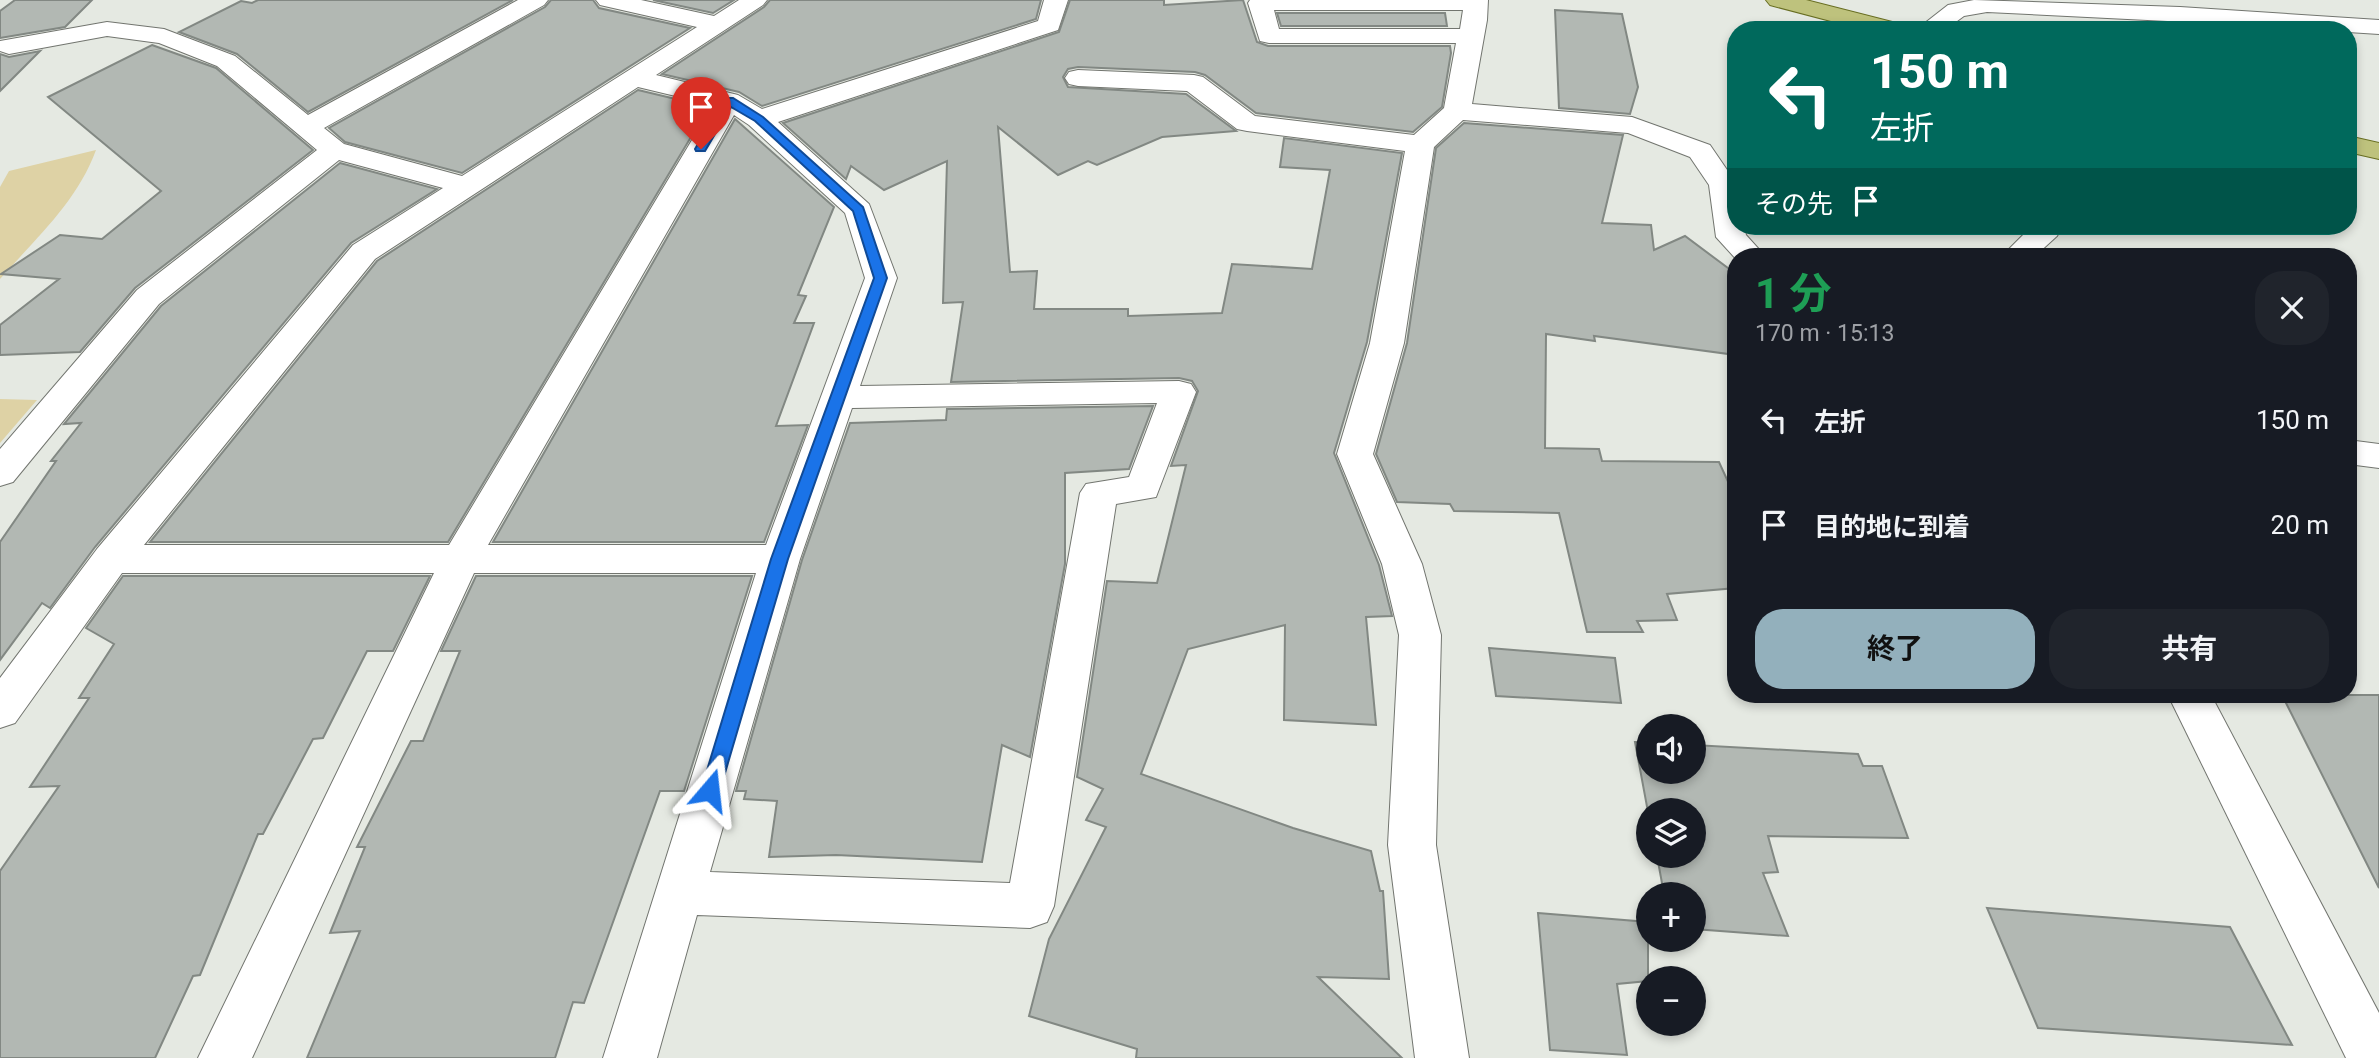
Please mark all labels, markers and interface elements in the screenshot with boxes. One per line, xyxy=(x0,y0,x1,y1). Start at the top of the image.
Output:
text: 150 m xyxy=(1870,43,2009,100)
icon: left xyxy=(1755,49,1846,140)
pin xyxy=(671,77,731,149)
icon: arrive xyxy=(682,88,720,126)
text: 左折 xyxy=(1870,109,1934,147)
icon: arrive xyxy=(1847,182,1885,220)
text: その先 xyxy=(1755,189,1833,219)
text: 1 分 xyxy=(1755,269,1832,318)
button: close xyxy=(2255,271,2329,345)
text: 170 m · 15:13 xyxy=(1755,320,1894,347)
icon: left xyxy=(1755,401,1793,439)
text: 150 m xyxy=(2256,405,2329,435)
text: 左折 xyxy=(1814,407,1866,437)
icon: arrive xyxy=(1755,506,1793,544)
text: 20 m xyxy=(2271,510,2329,540)
text: 目的地に到着 xyxy=(1814,512,1970,542)
button: 終了 xyxy=(1755,609,2035,689)
button: 共有 xyxy=(2049,609,2329,689)
map controls xyxy=(1636,714,1706,1036)
button: sound xyxy=(1636,714,1706,784)
position arrow xyxy=(673,753,747,827)
button: layers xyxy=(1636,798,1706,868)
button: + xyxy=(1636,882,1706,952)
button: − xyxy=(1636,966,1706,1036)

